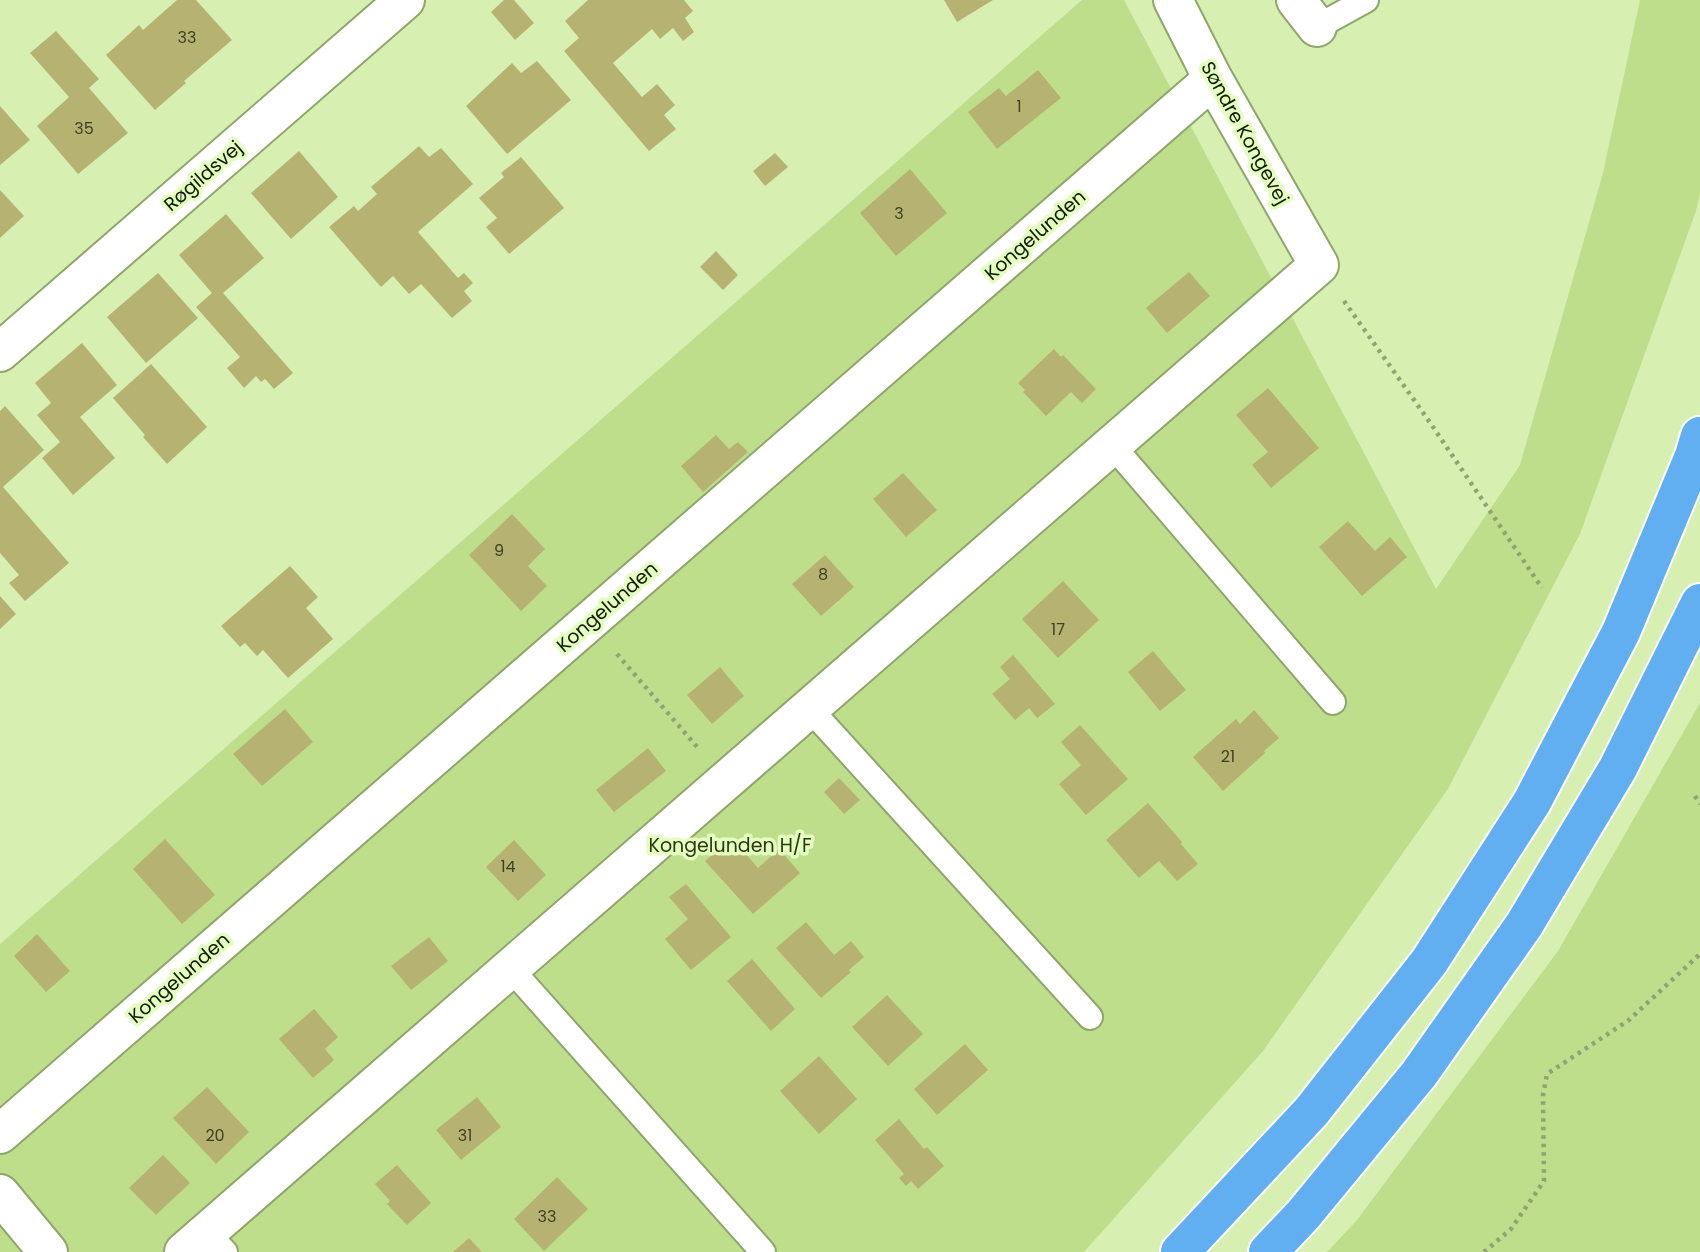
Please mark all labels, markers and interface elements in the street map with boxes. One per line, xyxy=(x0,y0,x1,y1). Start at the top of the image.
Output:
house number: 33 xyxy=(178,26,196,49)
street label: Søndre Kongevej xyxy=(1194,57,1296,209)
house number: 1 xyxy=(1016,95,1022,118)
house number: 35 xyxy=(74,117,94,140)
street label: Røgildsvej xyxy=(158,134,248,218)
street label: Kongelunden xyxy=(979,183,1091,287)
house number: 3 xyxy=(894,202,904,225)
house number: 9 xyxy=(494,539,504,562)
street label: Kongelunden xyxy=(551,555,663,659)
house number: 8 xyxy=(818,563,828,586)
house number: 17 xyxy=(1051,618,1065,641)
house number: 21 xyxy=(1221,745,1235,768)
park label: Kongelunden H/F xyxy=(649,832,811,859)
house number: 14 xyxy=(500,855,516,878)
street label: Kongelunden xyxy=(123,926,235,1030)
house number: 20 xyxy=(205,1124,225,1147)
house number: 31 xyxy=(458,1124,472,1147)
house number: 33 xyxy=(538,1205,556,1228)

